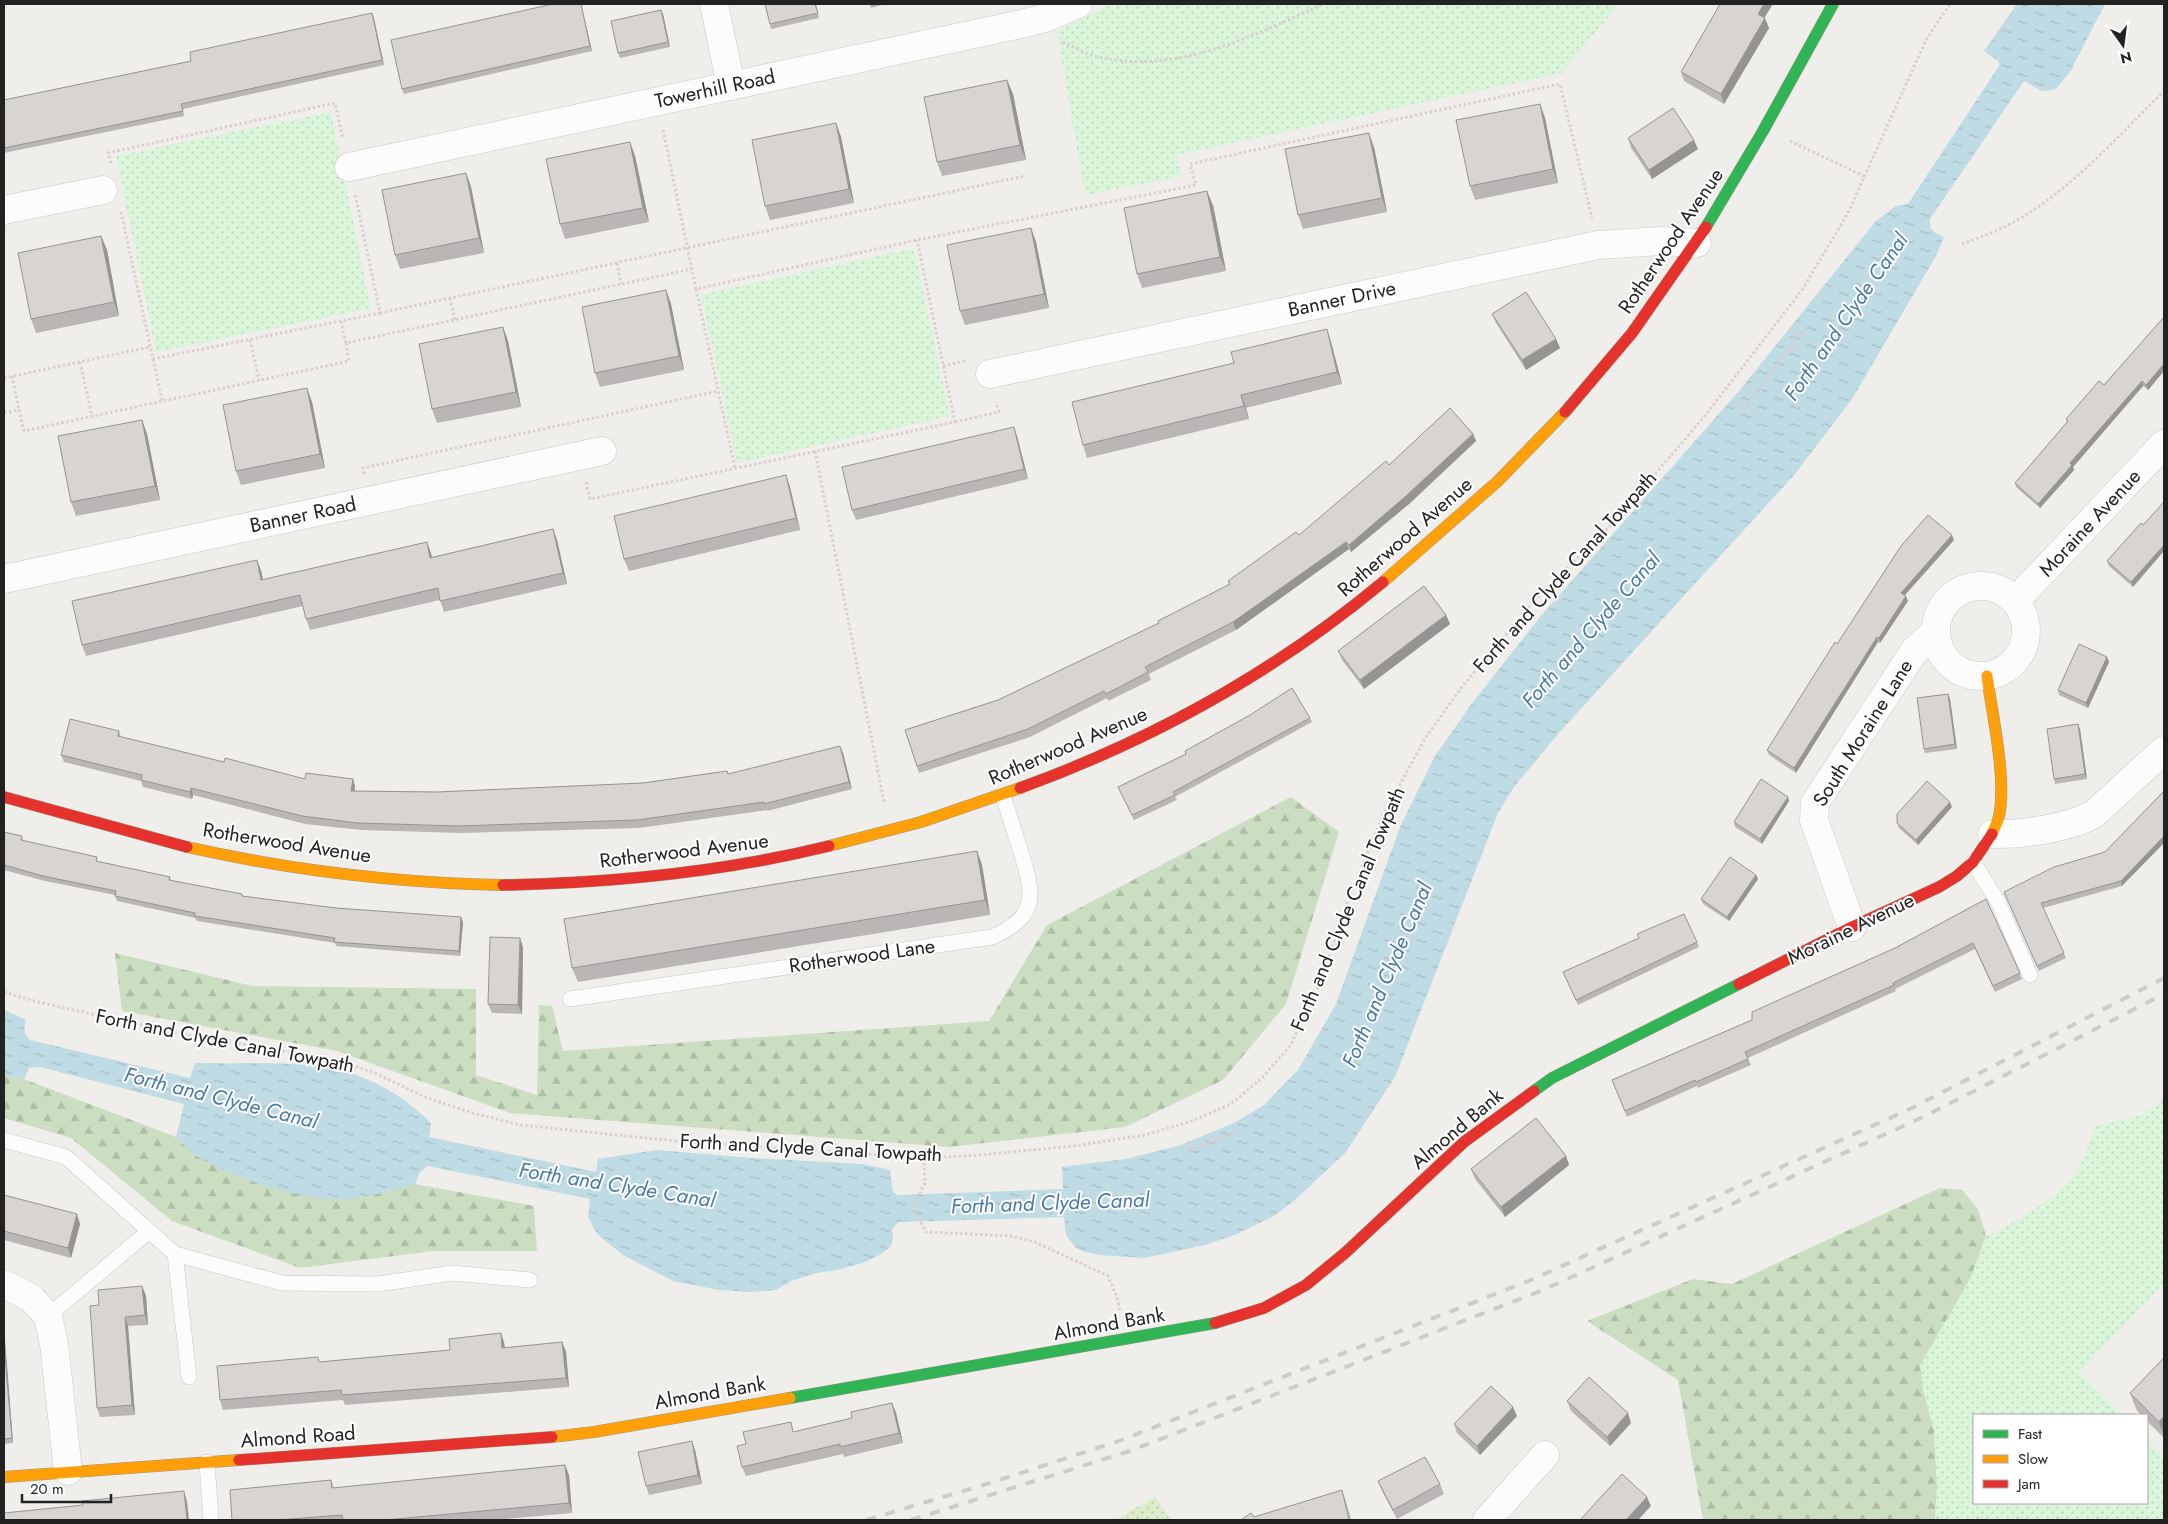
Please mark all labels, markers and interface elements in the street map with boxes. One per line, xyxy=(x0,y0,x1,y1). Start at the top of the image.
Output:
north arrow xyxy=(2098,20,2148,70)
text: N xyxy=(2118,47,2134,69)
street label: Towerhill Road xyxy=(652,62,778,116)
street label: Rotherwood Avenue xyxy=(1611,162,1731,320)
water label: Forth and Clyde Canal xyxy=(1777,226,1916,407)
street label: Banner Drive xyxy=(1285,273,1399,325)
street label: Moraine Avenue xyxy=(2032,463,2148,583)
street label: Forth and Clyde Canal Towpath xyxy=(1468,466,1662,678)
street label: Rotherwood Avenue xyxy=(1331,470,1479,604)
street label: Banner Road xyxy=(247,490,359,540)
water label: Forth and Clyde Canal xyxy=(1516,547,1666,713)
street label: South Moraine Lane xyxy=(1806,654,1920,812)
street label: Rotherwood Avenue xyxy=(984,699,1152,793)
street label: Forth and Clyde Canal Towpath xyxy=(1286,783,1410,1035)
street label: Rotherwood Avenue xyxy=(201,815,373,871)
street label: Rotherwood Avenue xyxy=(598,826,770,876)
water label: Forth and Clyde Canal xyxy=(1337,879,1437,1071)
street label: Moraine Avenue xyxy=(1783,886,1919,972)
street label: Rotherwood Lane xyxy=(787,931,937,981)
street label: Forth and Clyde Canal Towpath xyxy=(93,1002,357,1080)
water label: Forth and Clyde Canal xyxy=(121,1059,322,1137)
street label: Almond Bank xyxy=(1405,1082,1509,1176)
street label: Forth and Clyde Canal Towpath xyxy=(679,1127,943,1169)
water label: Forth and Clyde Canal xyxy=(517,1155,719,1216)
water label: Forth and Clyde Canal xyxy=(950,1185,1151,1221)
street label: Almond Bank xyxy=(1051,1300,1167,1348)
street label: Almond Bank xyxy=(652,1369,768,1417)
legend xyxy=(1973,1414,2148,1504)
street label: Almond Road xyxy=(239,1419,357,1455)
text: Fast xyxy=(2018,1423,2042,1445)
text: Slow xyxy=(2018,1448,2049,1470)
scale bar xyxy=(22,1472,111,1504)
text: Jam xyxy=(2016,1473,2041,1495)
text: 20 m xyxy=(30,1478,64,1500)

